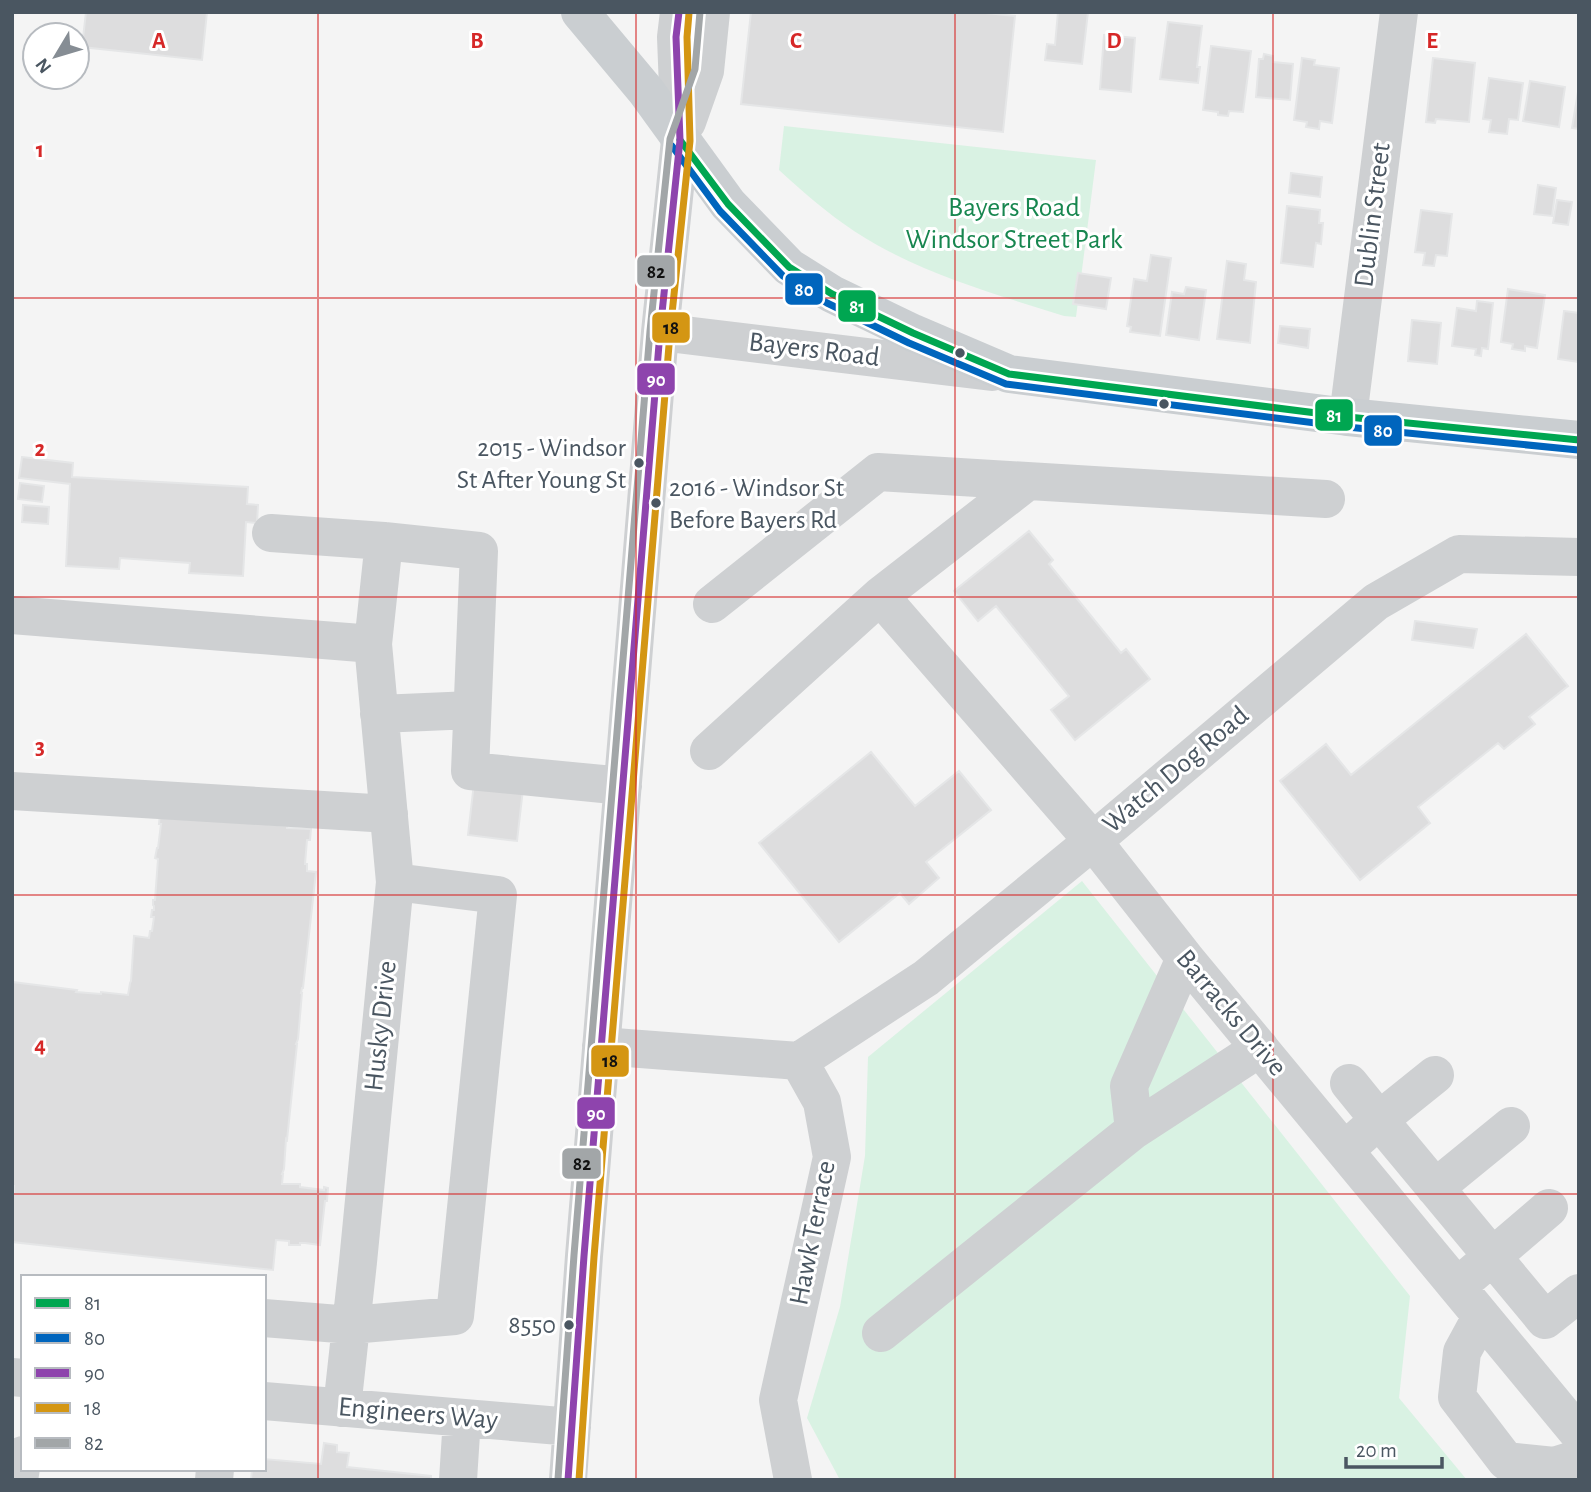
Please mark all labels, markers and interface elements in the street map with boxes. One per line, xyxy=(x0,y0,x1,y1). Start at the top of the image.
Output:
north arrow xyxy=(21,21,91,91)
text: A xyxy=(152,30,166,53)
text: B xyxy=(470,30,484,53)
text: C xyxy=(790,30,802,53)
text: D xyxy=(1106,30,1122,53)
text: E xyxy=(1426,30,1438,53)
text: N xyxy=(32,54,55,77)
text: 1 xyxy=(36,139,44,162)
street label: Dublin Street xyxy=(1350,141,1396,289)
park label: Bayers Road Windsor Street Park xyxy=(905,194,1123,254)
line badge: 82 xyxy=(636,254,676,288)
text: 82 xyxy=(647,263,665,282)
line badge: 80 xyxy=(784,272,824,306)
text: 80 xyxy=(794,281,814,300)
line badge: 81 xyxy=(837,289,877,323)
text: 81 xyxy=(849,298,865,317)
line badge: 18 xyxy=(651,311,691,344)
text: 18 xyxy=(663,319,679,338)
street label: Bayers Road xyxy=(747,328,881,372)
unlabelled marker xyxy=(953,346,967,360)
line badge: 90 xyxy=(636,362,676,396)
text: 90 xyxy=(646,371,666,390)
unlabelled marker xyxy=(1157,397,1171,411)
line badge: 81 xyxy=(1314,398,1354,432)
text: 81 xyxy=(1326,407,1342,426)
line badge: 80 xyxy=(1363,414,1403,447)
text: 80 xyxy=(1373,422,1393,441)
place label: 2015 - Windsor St After Young St xyxy=(457,435,627,493)
text: 2 xyxy=(35,438,46,461)
marker: 2015 - Windsor St After Young St xyxy=(632,456,646,470)
place label: 2016 - Windsor St Before Bayers Rd xyxy=(669,475,844,533)
marker: 2016 - Windsor St Before Bayers Rd xyxy=(649,496,663,510)
street label: Watch Dog Road xyxy=(1098,701,1254,839)
text: 3 xyxy=(35,736,45,759)
street label: Barracks Drive xyxy=(1170,945,1292,1081)
street label: Husky Drive xyxy=(360,959,402,1093)
text: 4 xyxy=(34,1034,46,1057)
line badge: 18 xyxy=(590,1044,630,1078)
text: 18 xyxy=(602,1052,618,1071)
line badge: 90 xyxy=(576,1096,616,1130)
text: 90 xyxy=(586,1105,606,1124)
line badge: 82 xyxy=(561,1147,602,1180)
text: 82 xyxy=(573,1155,591,1174)
street label: Hawk Terrace xyxy=(785,1158,841,1308)
legend xyxy=(21,1275,266,1471)
text: 81 xyxy=(84,1293,101,1314)
place label: 8550 xyxy=(508,1312,556,1338)
marker: 8550 xyxy=(562,1318,576,1332)
text: 80 xyxy=(84,1328,105,1349)
text: 90 xyxy=(84,1363,105,1384)
street label: Engineers Way xyxy=(337,1393,499,1435)
text: 18 xyxy=(84,1398,101,1419)
scale bar xyxy=(1346,1426,1442,1470)
text: 82 xyxy=(84,1433,104,1454)
text: 20 m xyxy=(1356,1440,1397,1461)

